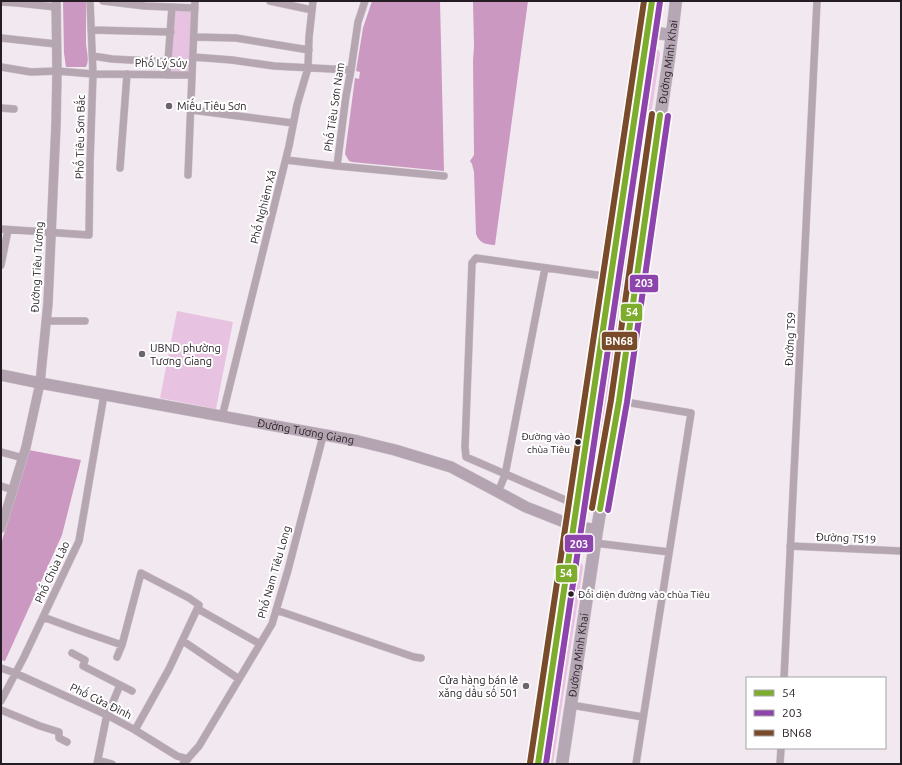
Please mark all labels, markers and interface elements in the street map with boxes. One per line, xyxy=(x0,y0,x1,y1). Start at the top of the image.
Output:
street label: Đường Minh Khai xyxy=(656,19,680,105)
street label: Phố Lý Súy xyxy=(135,55,188,69)
street label: Phố Tiêu Sơn Nam xyxy=(320,61,346,152)
street label: Phố Tiêu Sơn Bắc xyxy=(72,95,87,179)
place label: Miếu Tiêu Sơn xyxy=(177,98,247,112)
marker: Miếu Tiêu Sơn xyxy=(164,101,174,111)
street label: Phố Nghiêm Xá xyxy=(246,169,278,245)
street label: Đường Tiêu Tương xyxy=(29,221,45,313)
line badge: 203 xyxy=(629,274,659,293)
text: 203 xyxy=(635,277,653,289)
line badge: 54 xyxy=(620,303,643,322)
text: 54 xyxy=(626,306,638,318)
street label: Đường TS9 xyxy=(783,312,797,366)
line badge: BN68 xyxy=(601,331,638,351)
text: BN68 xyxy=(605,335,633,347)
place label: UBND phường Tương Giang xyxy=(150,342,221,367)
marker: UBND phường Tương Giang xyxy=(137,349,147,359)
street label: Đường Tương Giang xyxy=(256,417,355,446)
place label: Đường vào chùa Tiêu xyxy=(521,431,570,455)
marker: Đường vào chùa Tiêu xyxy=(573,437,583,447)
street label: Phố Nam Tiêu Long xyxy=(253,524,293,620)
street label: Đường TS19 xyxy=(816,530,876,546)
line badge: 203 xyxy=(564,534,594,553)
street label: Phố Chùa Lào xyxy=(31,538,72,605)
text: 203 xyxy=(570,538,588,550)
line badge: 54 xyxy=(555,564,578,583)
text: 54 xyxy=(560,567,572,579)
place label: Đối diện đường vào chùa Tiêu xyxy=(578,588,710,601)
marker: Đối diện đường vào chùa Tiêu xyxy=(566,589,576,599)
street label: Đường Minh Khai xyxy=(566,612,590,698)
place label: Cửa hàng bán lẻ xăng dầu số 501 xyxy=(438,674,518,699)
legend xyxy=(746,677,886,749)
street label: Phố Cửa Đình xyxy=(68,679,135,721)
marker: Cửa hàng bán lẻ xăng dầu số 501 xyxy=(521,681,531,691)
text: 54 xyxy=(782,686,796,699)
text: 203 xyxy=(782,706,802,719)
text: BN68 xyxy=(782,726,812,739)

